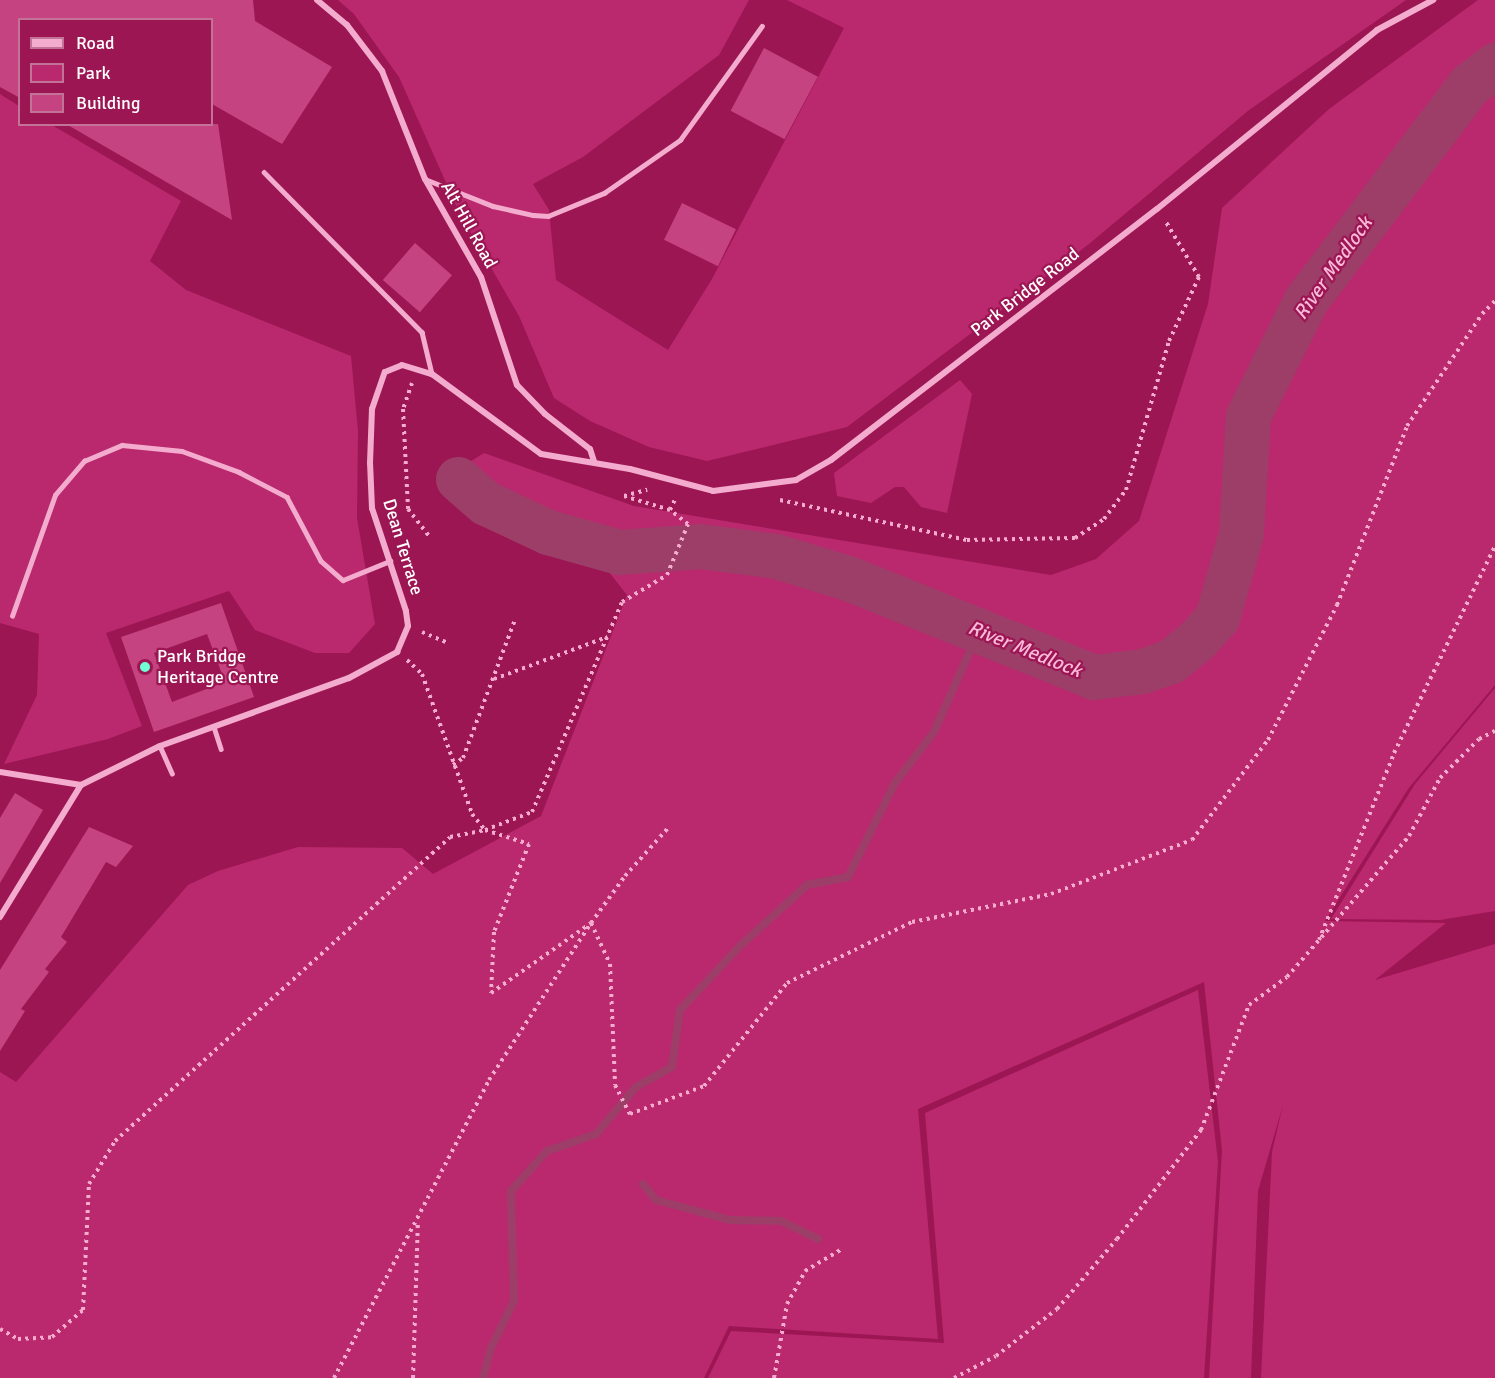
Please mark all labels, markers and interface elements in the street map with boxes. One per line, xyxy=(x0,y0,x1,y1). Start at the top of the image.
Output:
legend xyxy=(18,18,213,126)
text: Road xyxy=(76,32,115,54)
text: Park xyxy=(76,62,111,84)
text: Building xyxy=(76,92,140,114)
street label: Alt Hill Road xyxy=(436,178,502,272)
water label: River Medlock xyxy=(1289,212,1377,324)
street label: Park Bridge Road xyxy=(967,243,1083,341)
street label: Dean Terrace xyxy=(378,496,428,598)
water label: River Medlock xyxy=(965,615,1085,683)
place label: Park Bridge Heritage Centre xyxy=(157,646,279,688)
marker: Park Bridge Heritage Centre xyxy=(138,660,152,674)

